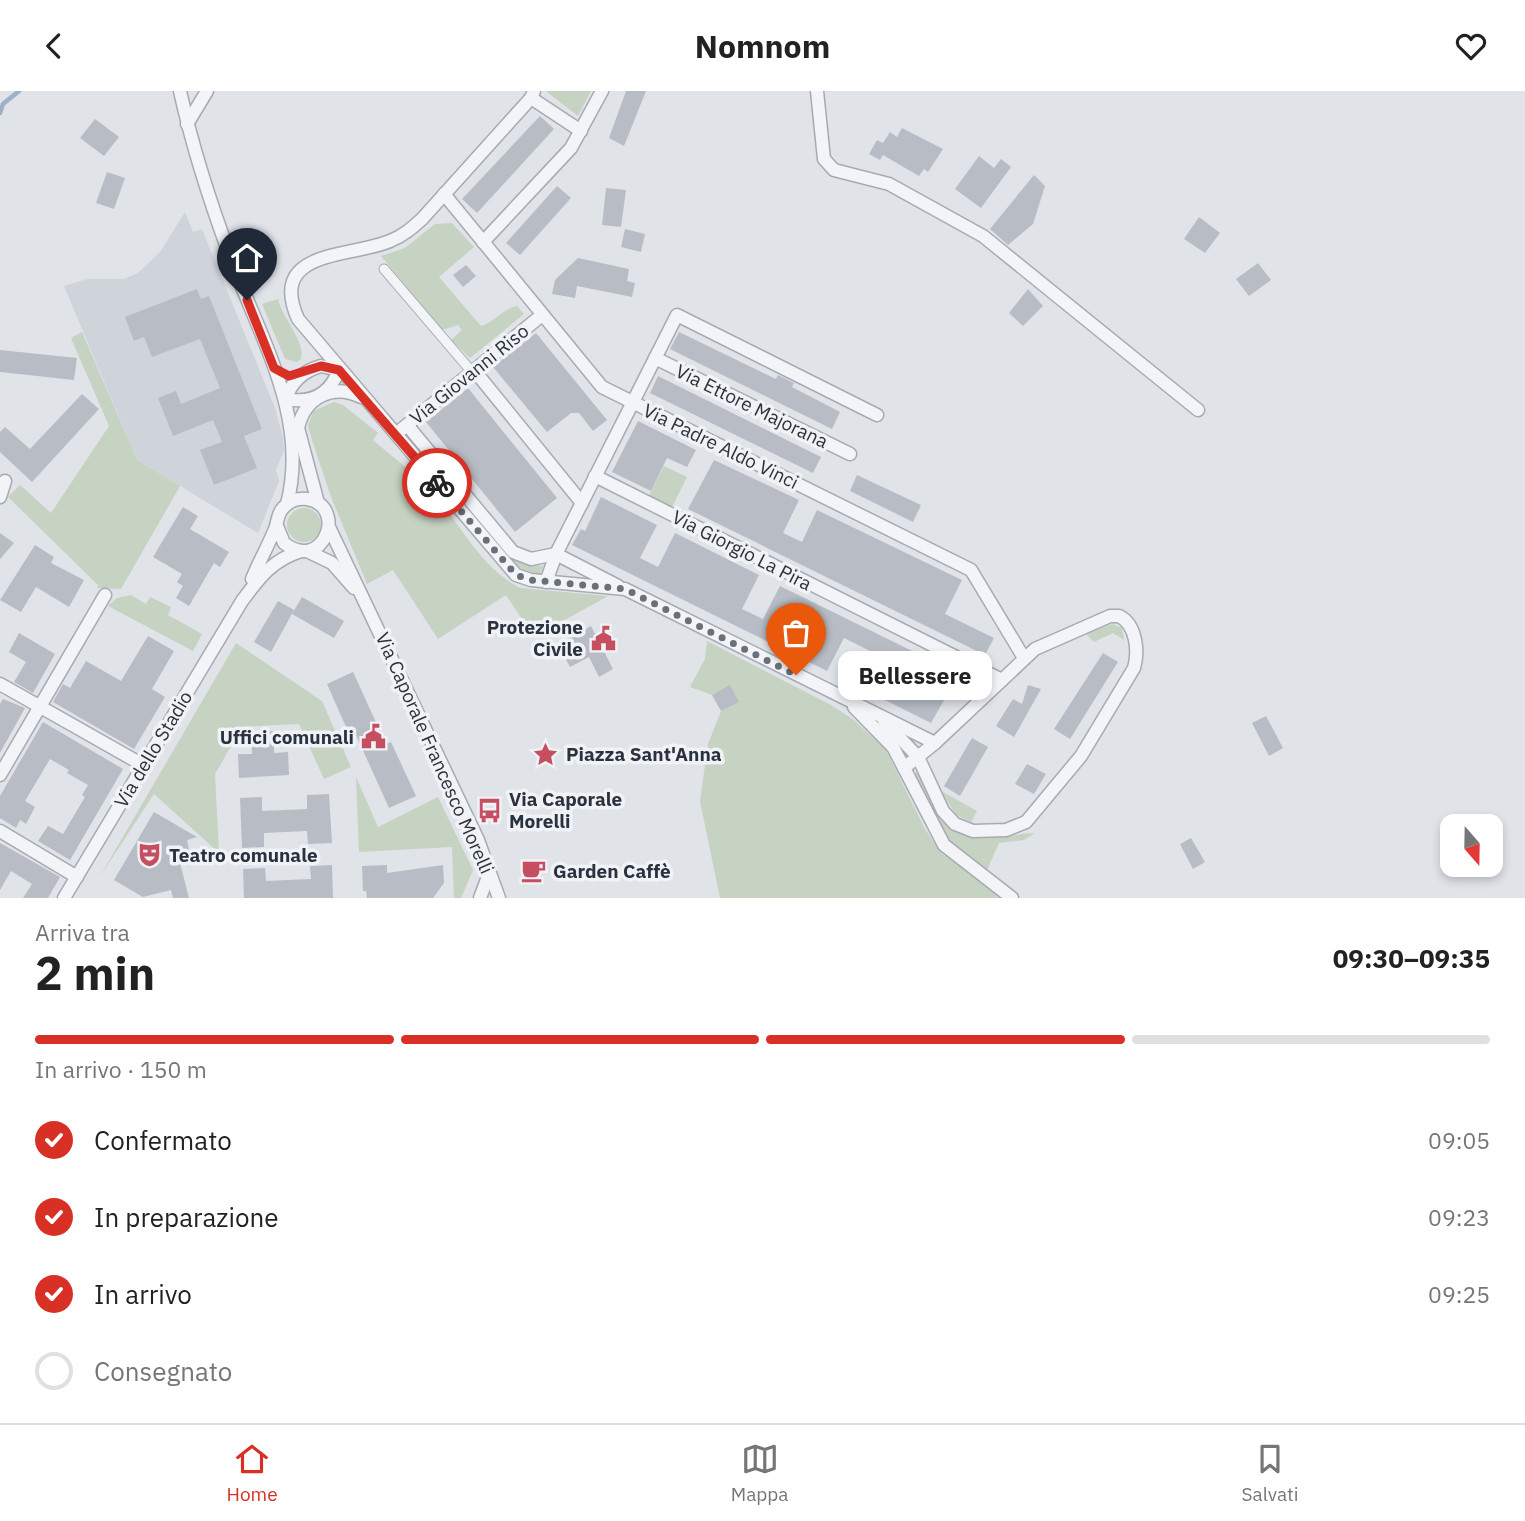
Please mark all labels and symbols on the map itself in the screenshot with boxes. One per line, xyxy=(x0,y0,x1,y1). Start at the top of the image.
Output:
pin xyxy=(217,228,277,300)
street label: Via Giovanni Riso xyxy=(405,319,533,429)
street label: Via Ettore Majorana xyxy=(672,359,832,453)
street label: Via Padre Aldo Vinci xyxy=(639,398,803,494)
courier xyxy=(402,448,472,518)
street label: Via Giorgio La Pira xyxy=(668,504,816,596)
pin xyxy=(766,603,826,675)
place label: Protezione Civile xyxy=(487,615,583,661)
public building icon: Protezione Civile xyxy=(589,624,617,652)
street label: Via Caporale Francesco Morelli xyxy=(371,629,499,877)
callout: Bellessere xyxy=(838,651,992,699)
street label: Via dello Stadio xyxy=(109,686,197,812)
public building icon: Uffici comunali xyxy=(360,723,388,751)
place label: Uffici comunali xyxy=(220,725,354,749)
place icon: Piazza Sant'Anna xyxy=(532,740,560,768)
place label: Piazza Sant'Anna xyxy=(566,742,722,766)
place label: Via Caporale Morelli xyxy=(509,787,622,833)
bus stop icon: Via Caporale Morelli xyxy=(475,796,503,824)
north arrow xyxy=(1440,814,1503,877)
theatre icon: Teatro comunale xyxy=(135,841,163,869)
place label: Teatro comunale xyxy=(169,843,318,867)
cafe icon: Garden Caffè xyxy=(519,857,547,885)
place label: Garden Caffè xyxy=(553,859,671,883)

